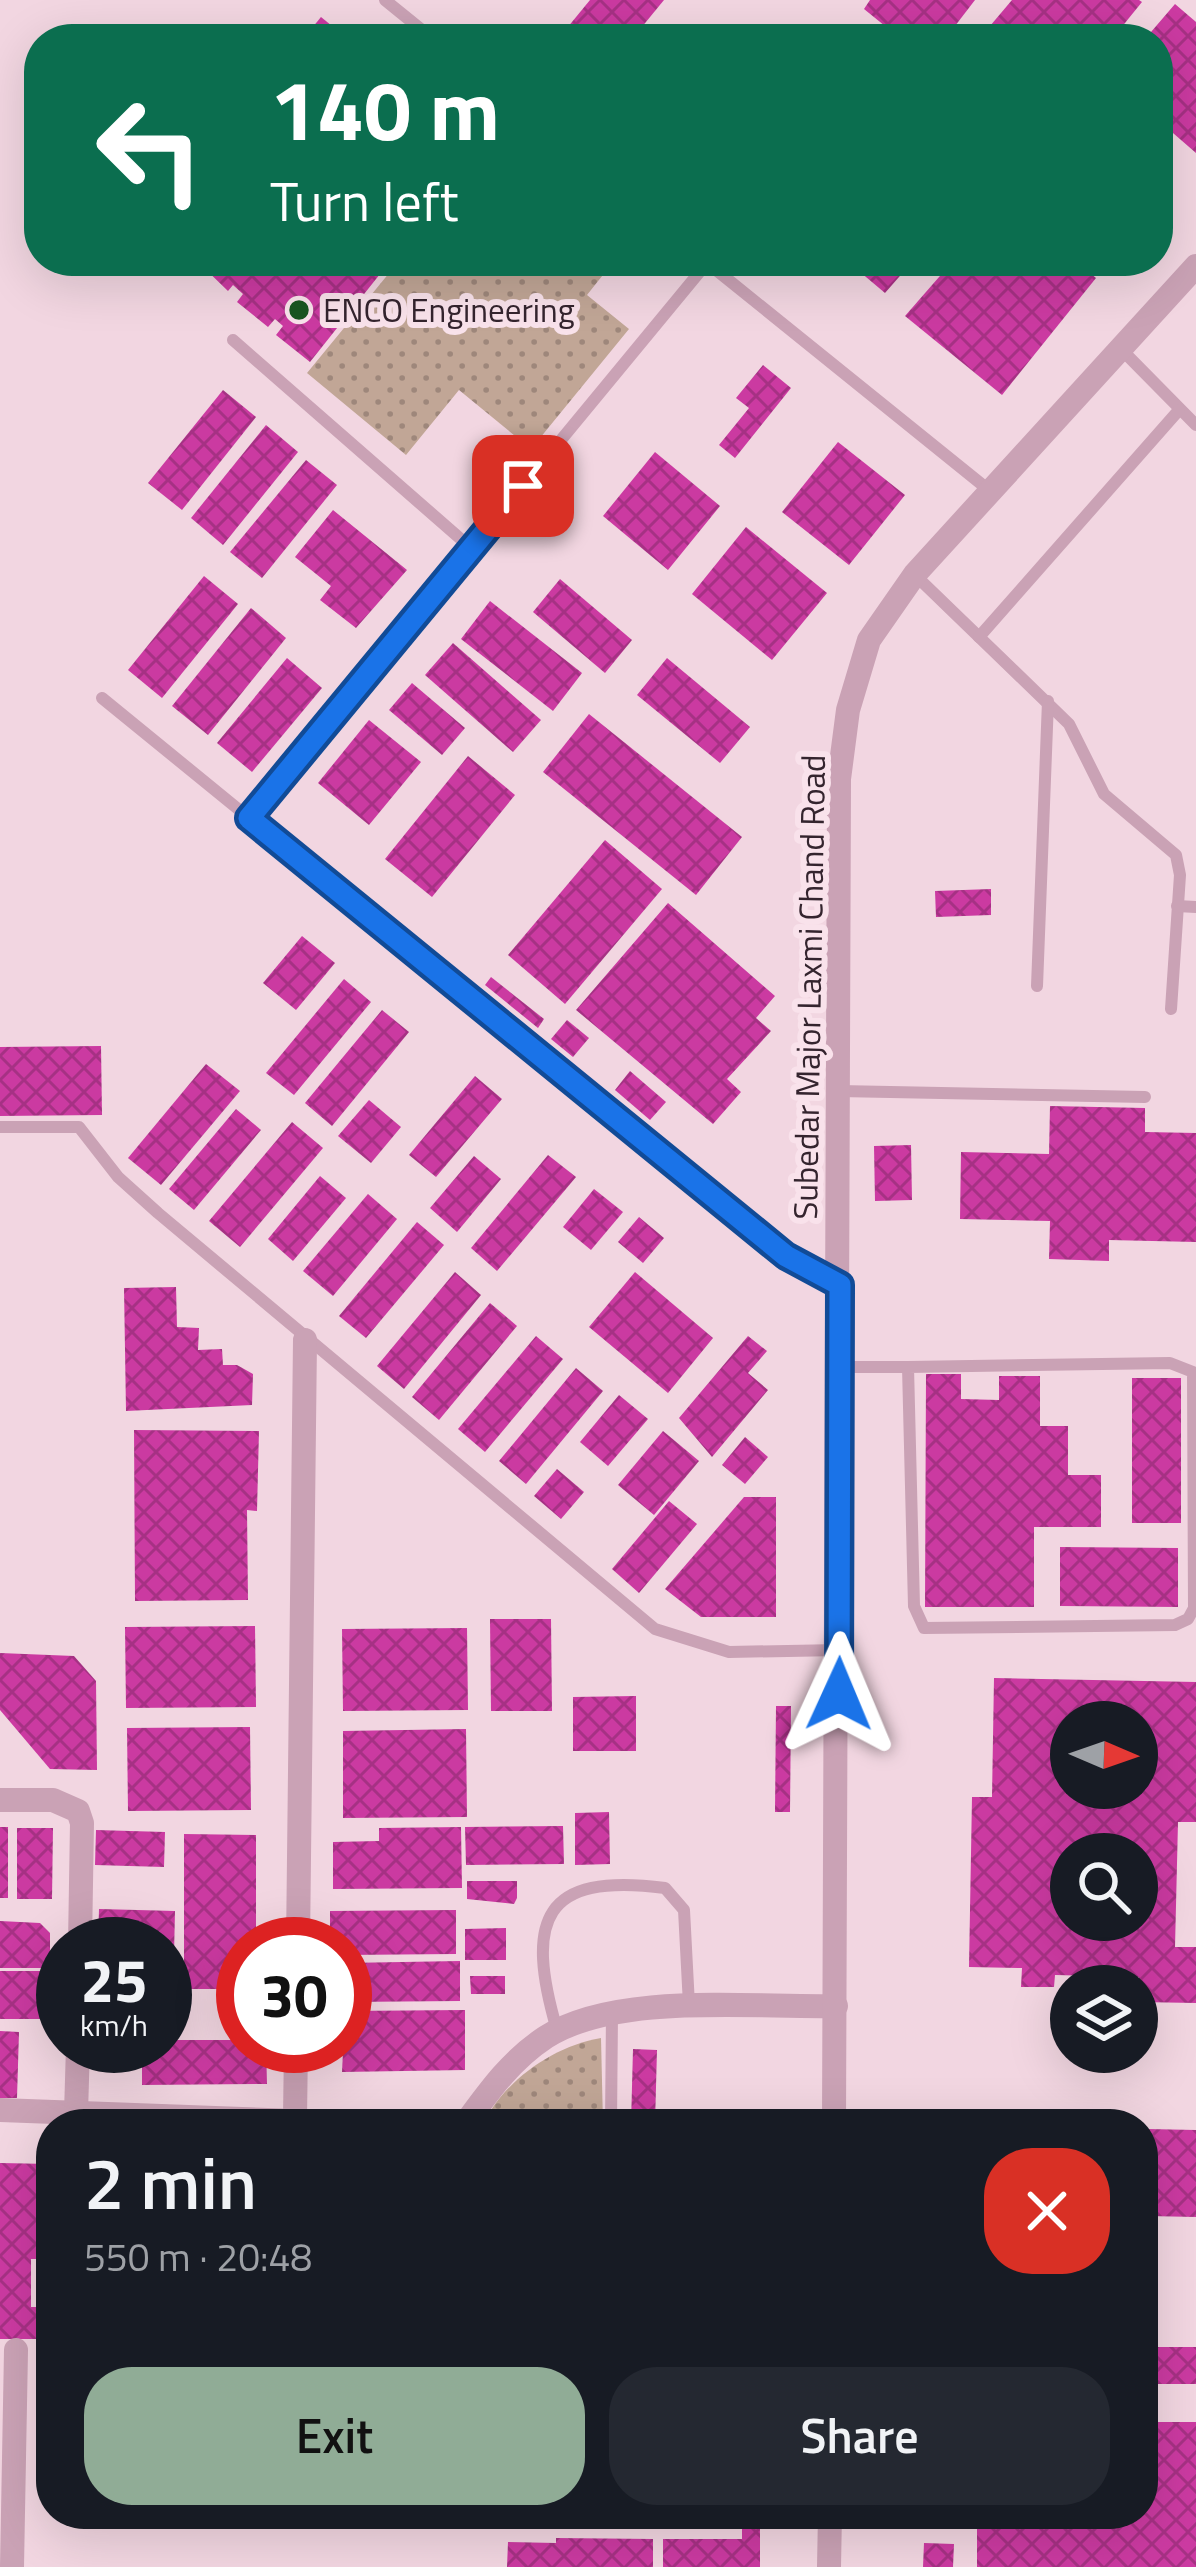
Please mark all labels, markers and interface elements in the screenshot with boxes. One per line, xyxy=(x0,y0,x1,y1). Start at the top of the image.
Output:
text: 140 m xyxy=(270,45,500,173)
icon: left xyxy=(72,72,228,228)
text: Turn left xyxy=(270,160,459,242)
place label: ENCO Engineering xyxy=(323,285,575,335)
marker: ENCO Engineering xyxy=(286,297,312,323)
pin xyxy=(472,435,574,537)
icon: arrive xyxy=(490,453,556,519)
street label: Subedar Major Laxmi Chand Road xyxy=(780,754,838,1220)
position arrow xyxy=(776,1631,902,1757)
north arrow xyxy=(1050,1701,1158,1809)
map controls xyxy=(1050,1701,1158,2073)
button: search xyxy=(1050,1833,1158,1941)
speed limit sign: 30 xyxy=(216,1917,372,2073)
text: 25 xyxy=(80,1934,148,2025)
button: layers xyxy=(1050,1965,1158,2073)
text: km/h xyxy=(80,2002,148,2048)
text: 2 min xyxy=(84,2127,257,2237)
button: close xyxy=(984,2148,1110,2274)
text: 550 m · 20:48 xyxy=(84,2227,312,2286)
button: Exit xyxy=(84,2367,585,2505)
button: Share xyxy=(609,2367,1110,2505)

